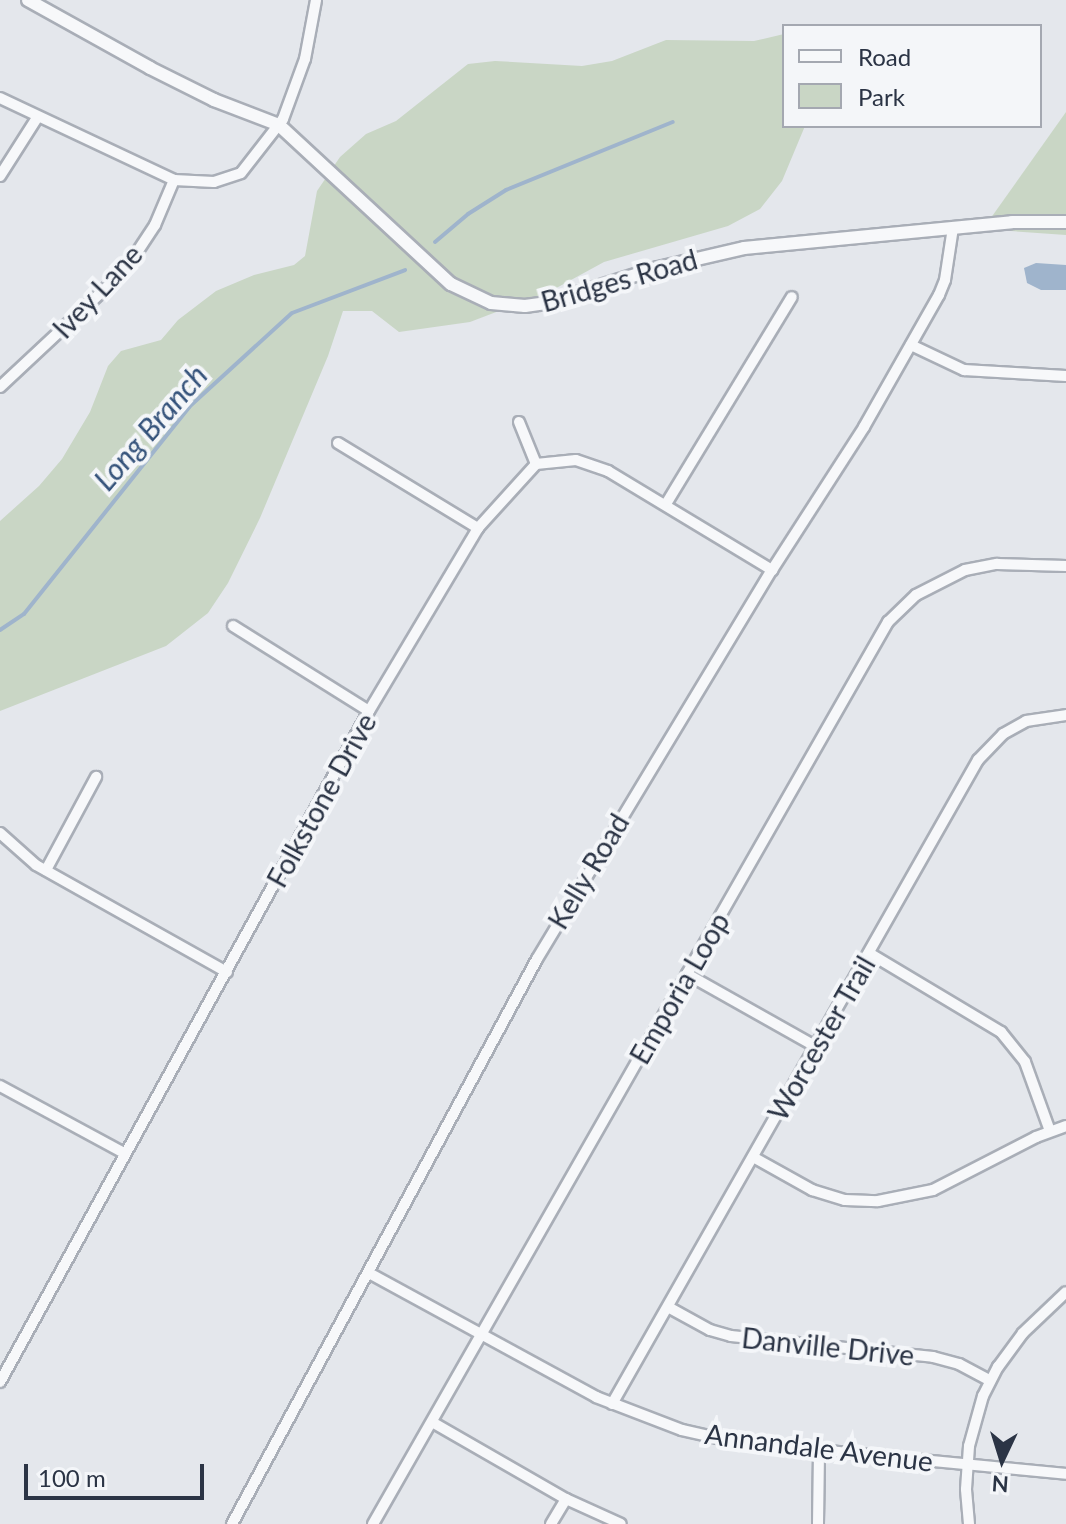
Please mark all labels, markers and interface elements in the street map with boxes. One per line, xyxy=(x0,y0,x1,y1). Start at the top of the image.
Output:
legend xyxy=(782,24,1042,128)
text: Road xyxy=(858,42,911,71)
text: Park xyxy=(858,82,905,111)
street label: Ivey Lane xyxy=(45,237,149,345)
street label: Bridges Road xyxy=(537,242,701,318)
water label: Long Branch xyxy=(86,357,214,497)
street label: Folkstone Drive xyxy=(259,707,383,893)
street label: Kelly Road xyxy=(540,807,636,935)
street label: Emporia Loop xyxy=(622,906,736,1070)
street label: Worcester Trail xyxy=(760,949,882,1127)
street label: Danville Drive xyxy=(740,1320,916,1372)
street label: Annandale Avenue xyxy=(703,1416,935,1478)
north arrow xyxy=(962,1420,1042,1500)
scale bar xyxy=(28,1448,208,1498)
text: 100 m xyxy=(38,1463,106,1492)
text: N xyxy=(991,1470,1010,1498)

